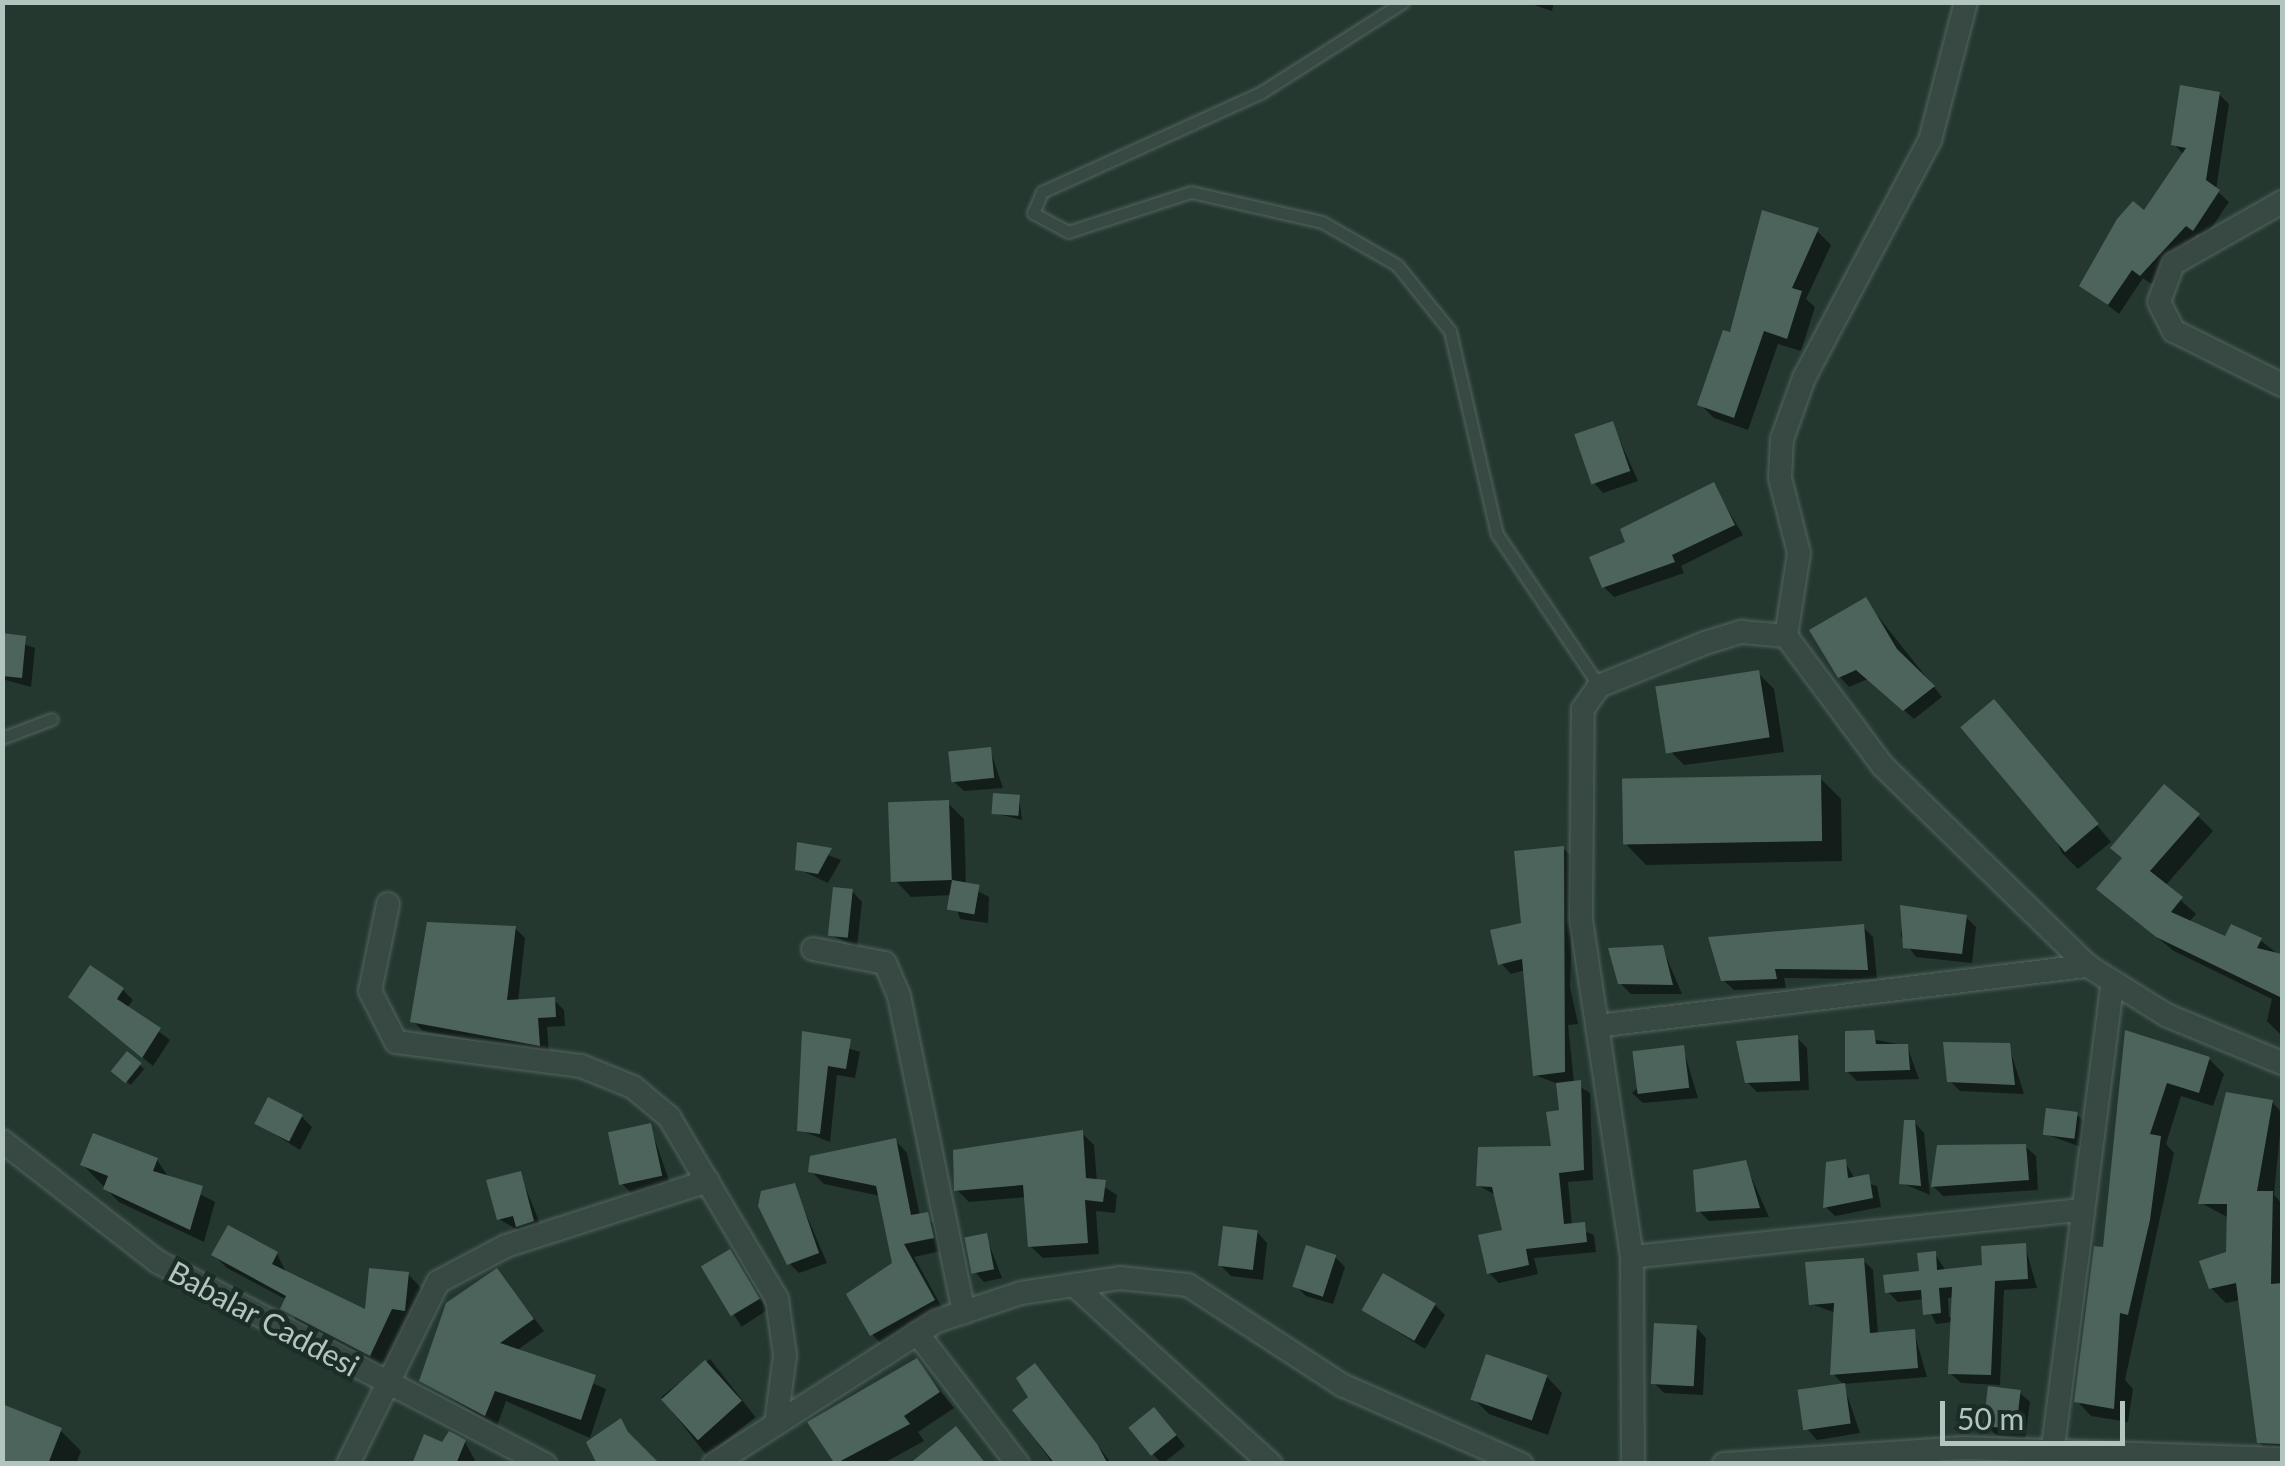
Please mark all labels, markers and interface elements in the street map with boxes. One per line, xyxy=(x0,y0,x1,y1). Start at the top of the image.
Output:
street label: Babalar Caddesi xyxy=(162,1253,366,1383)
scale bar xyxy=(1945,1381,2130,1443)
text: 50 m xyxy=(1957,1400,2024,1436)

